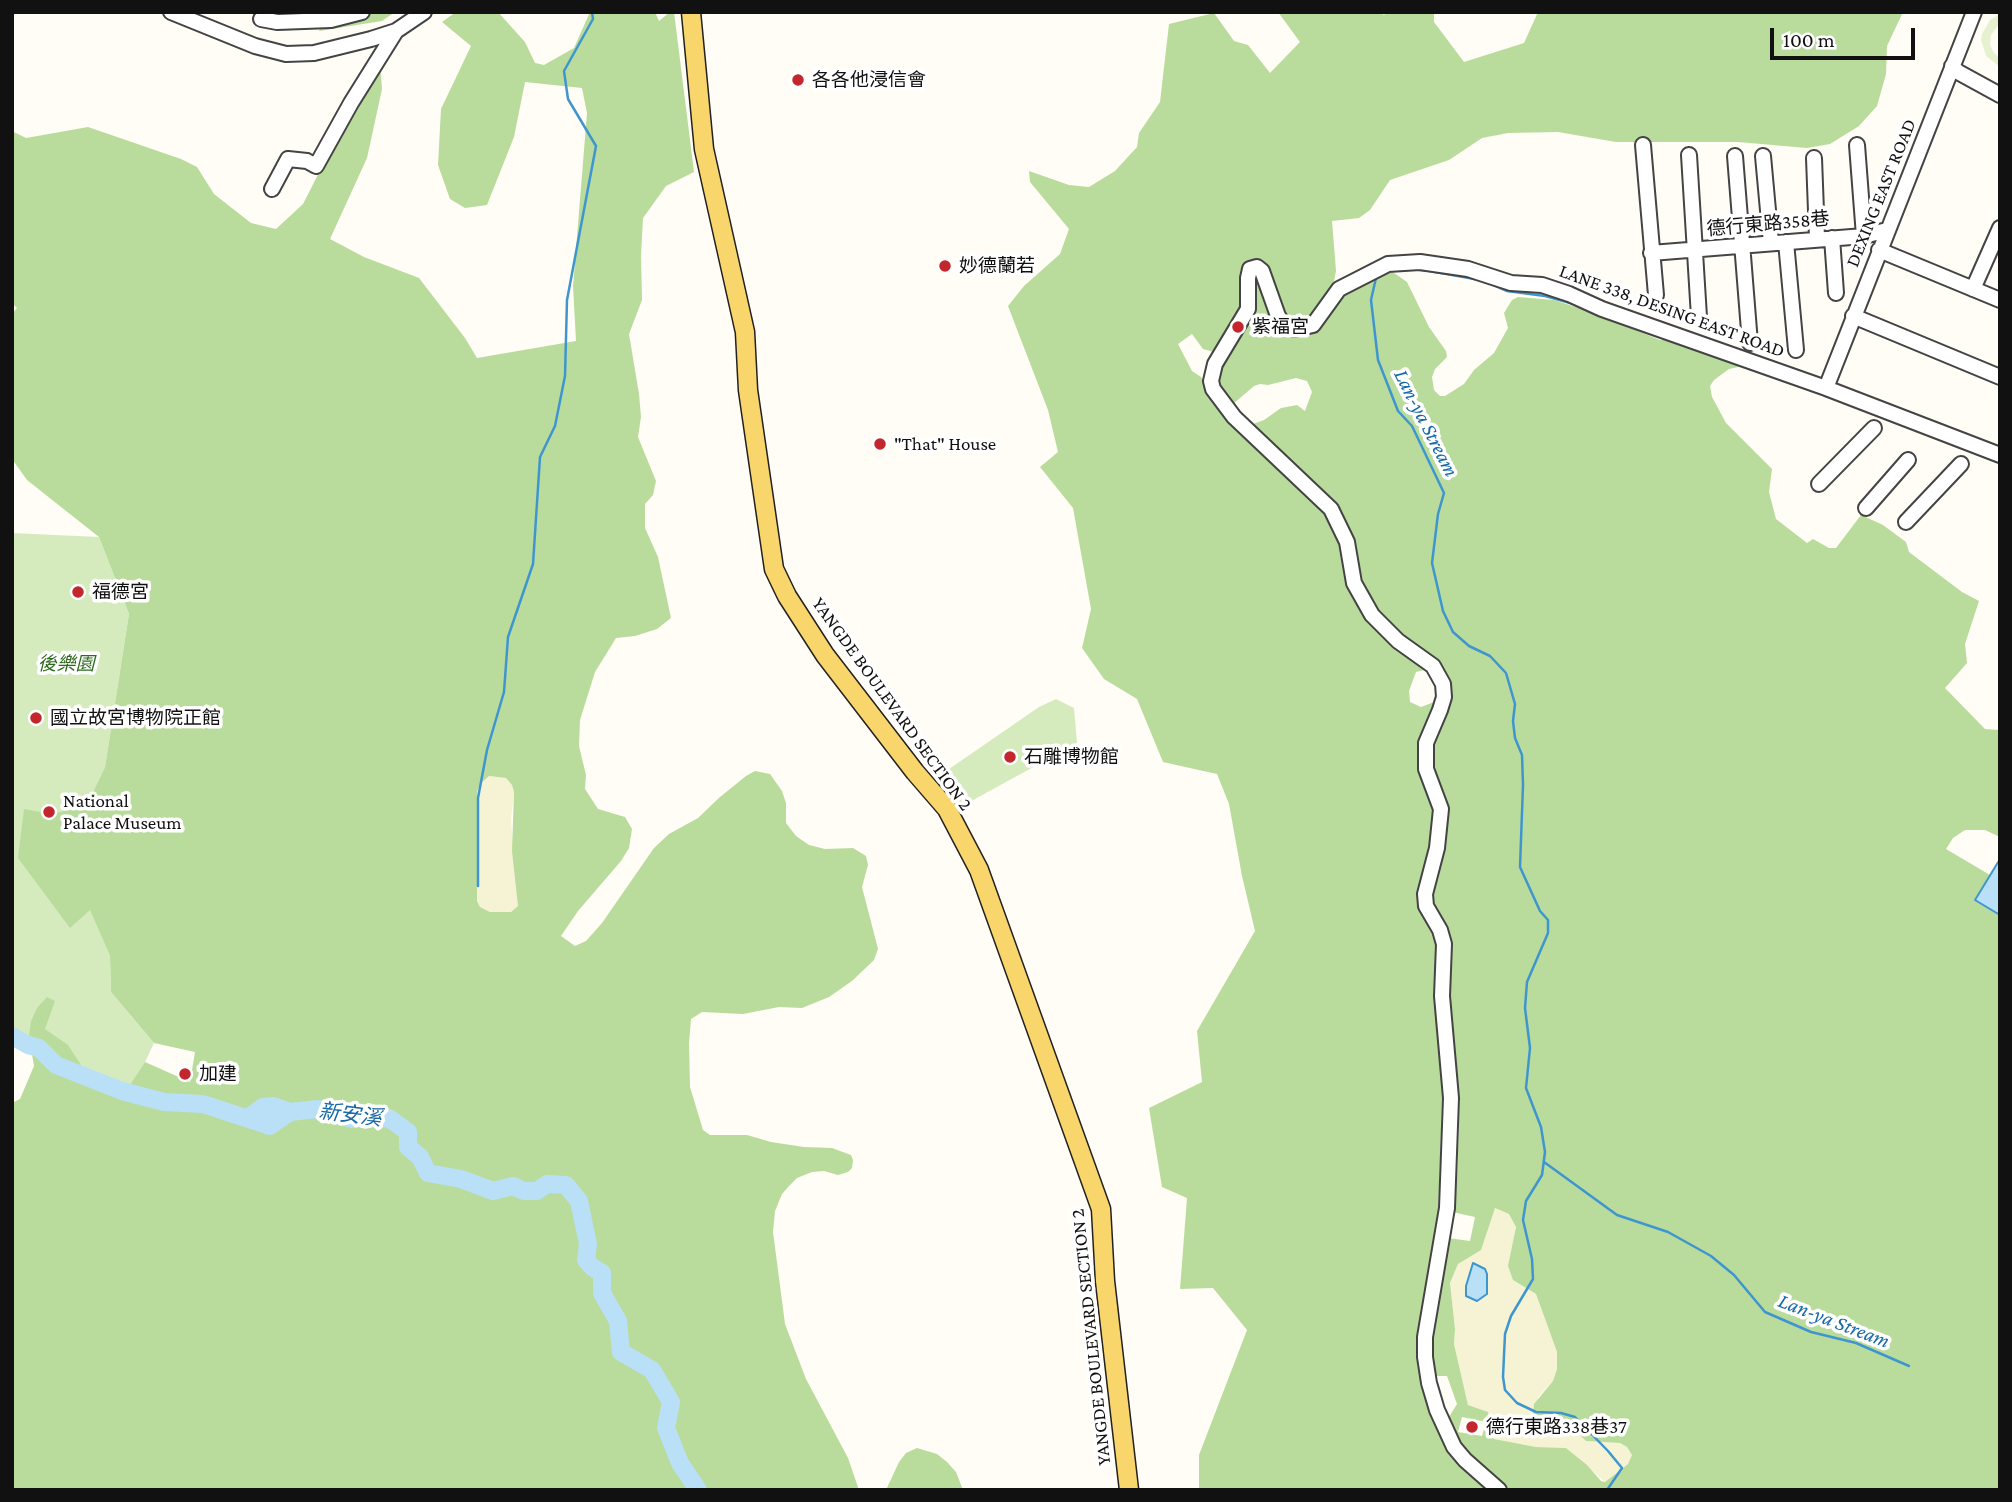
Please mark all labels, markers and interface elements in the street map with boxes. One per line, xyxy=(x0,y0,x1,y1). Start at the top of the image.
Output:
scale bar xyxy=(1774,14,1919,58)
text: 100 m xyxy=(1783,28,1835,52)
place label: 各各他浸信會 xyxy=(812,69,926,91)
marker: 各各他浸信會 xyxy=(790,72,806,88)
street label: DEXING EAST ROAD xyxy=(1841,116,1921,270)
street label: 德行東路358巷 xyxy=(1706,207,1830,241)
place label: 妙德蘭若 xyxy=(959,255,1035,277)
marker: 妙德蘭若 xyxy=(937,258,953,274)
street label: LANE 338, DESING EAST ROAD xyxy=(1556,260,1788,362)
place label: 紫福宮 xyxy=(1252,316,1309,338)
marker: 紫福宮 xyxy=(1230,319,1246,335)
water label: Lan-ya Stream xyxy=(1388,365,1464,481)
place label: "That" House xyxy=(894,433,996,455)
marker: "That" House xyxy=(872,436,888,452)
place label: 福德宮 xyxy=(92,581,149,603)
marker: 福德宮 xyxy=(70,584,86,600)
street label: YANGDE BOULEVARD SECTION 2 xyxy=(807,593,977,815)
park label: 後樂園 xyxy=(38,653,94,675)
place label: 國立故宮博物院正館 xyxy=(50,707,221,729)
marker: 國立故宮博物院正館 xyxy=(28,710,44,726)
place label: 石雕博物館 xyxy=(1024,746,1119,768)
marker: 石雕博物館 xyxy=(1002,749,1018,765)
place label: National Palace Museum xyxy=(63,790,182,834)
marker: National Palace Museum xyxy=(41,804,57,820)
place label: 加建 xyxy=(199,1063,237,1085)
marker: 加建 xyxy=(177,1066,193,1082)
water label: 新安溪 xyxy=(317,1099,383,1131)
street label: YANGDE BOULEVARD SECTION 2 xyxy=(1066,1208,1116,1466)
water label: Lan-ya Stream xyxy=(1775,1288,1893,1354)
place label: 德行東路338巷37 xyxy=(1486,1416,1627,1438)
marker: 德行東路338巷37 xyxy=(1464,1419,1480,1435)

